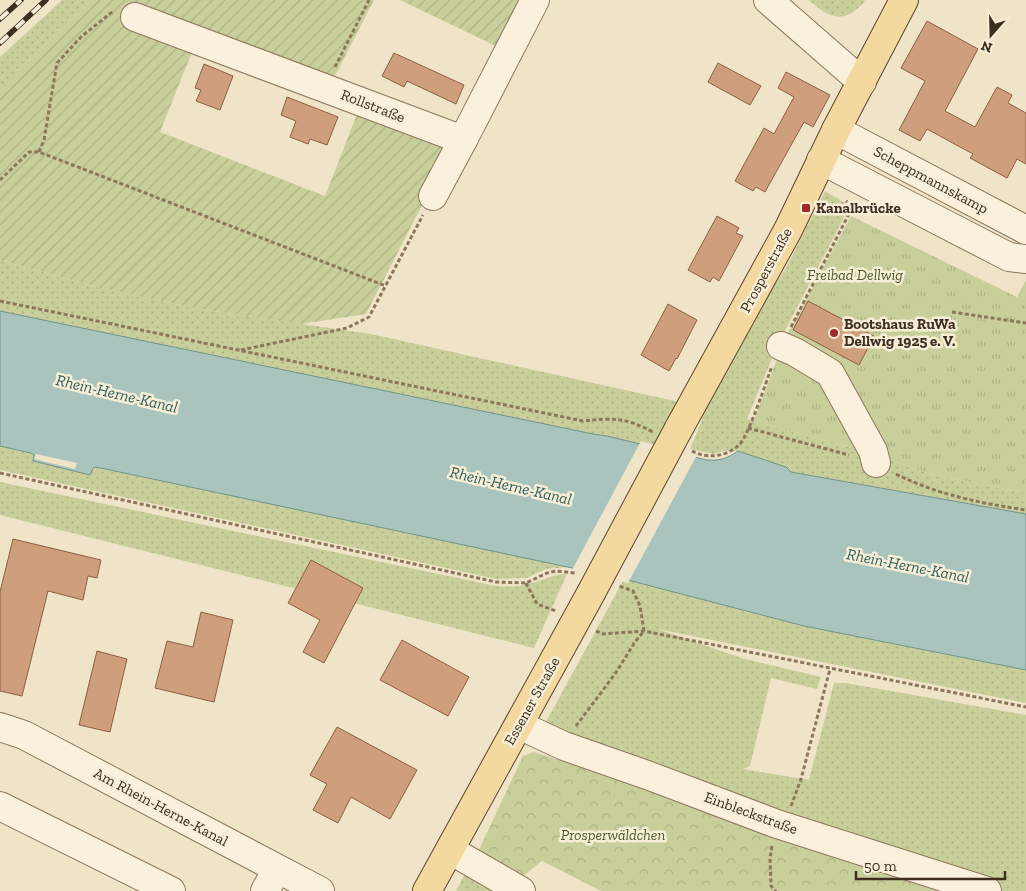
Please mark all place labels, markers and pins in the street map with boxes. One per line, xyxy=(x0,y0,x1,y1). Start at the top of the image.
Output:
place label: Kanalbrücke xyxy=(816,199,901,217)
marker: Kanalbrücke xyxy=(800,202,812,214)
place label: Bootshaus RuWa Dellwig 1925 e. V. xyxy=(844,315,956,350)
marker: Bootshaus RuWa Dellwig 1925 e. V. xyxy=(828,327,840,339)

